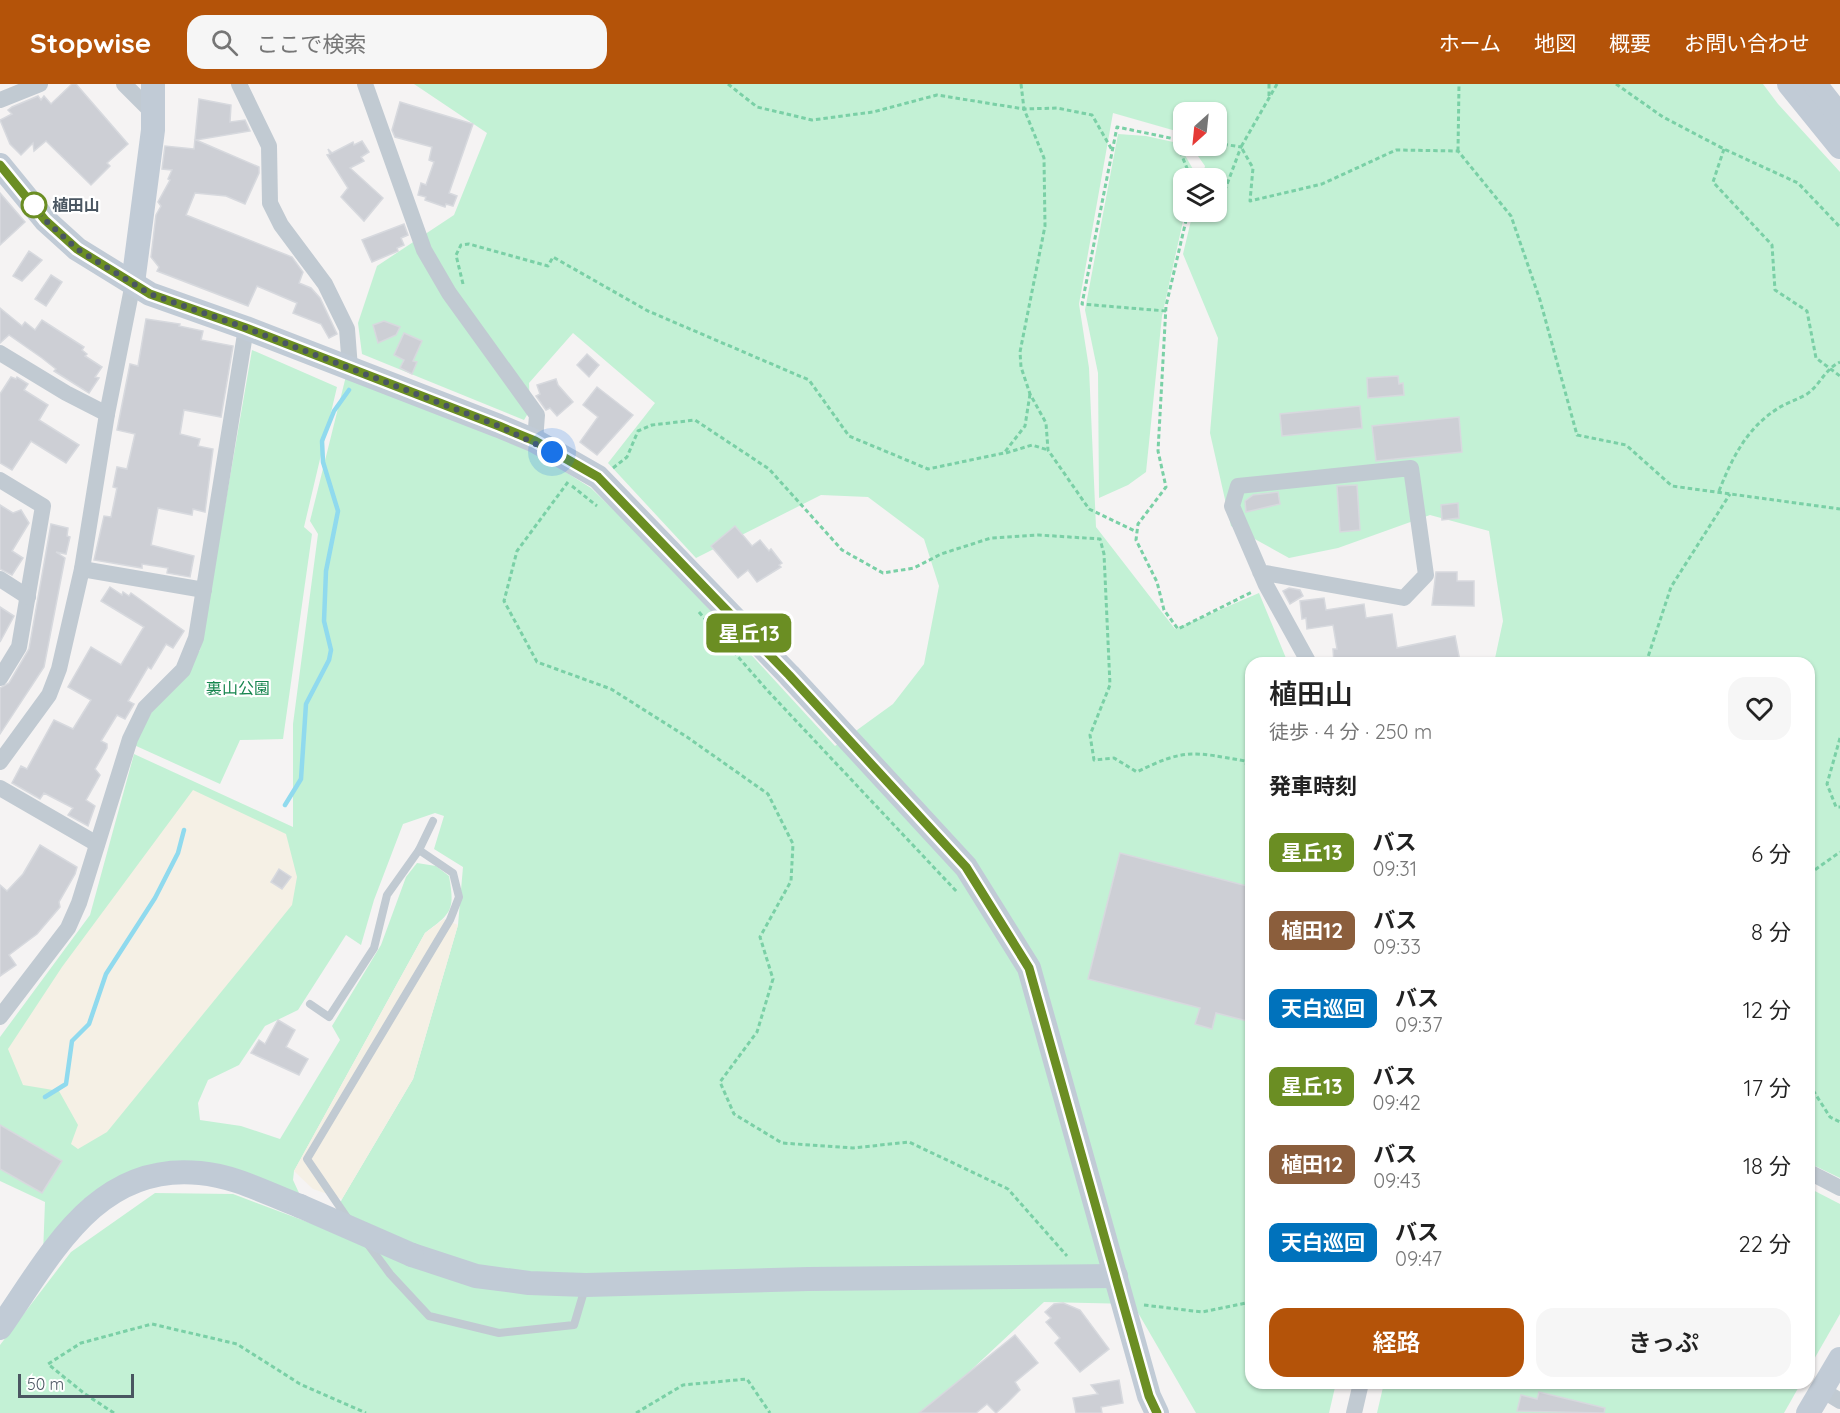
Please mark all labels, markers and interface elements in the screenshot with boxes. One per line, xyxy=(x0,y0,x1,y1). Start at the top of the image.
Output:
search box xyxy=(187,15,607,69)
text: Stopwise xyxy=(30,25,151,60)
icon: search xyxy=(208,26,241,59)
text: ここで検索 xyxy=(256,30,366,58)
text: ホーム xyxy=(1439,30,1501,56)
text: 地図 xyxy=(1534,30,1576,56)
text: 概要 xyxy=(1609,30,1651,56)
text: お問い合わせ xyxy=(1684,30,1810,56)
north arrow xyxy=(1173,102,1227,156)
map controls xyxy=(1173,102,1227,222)
button: layers xyxy=(1173,168,1227,222)
marker: 植田山 xyxy=(21,192,47,218)
place label: 植田山 xyxy=(52,195,100,215)
your location xyxy=(537,437,567,467)
line badge: 星丘13 xyxy=(707,614,791,652)
text: 星丘13 xyxy=(718,620,780,646)
text: 植田山 xyxy=(1269,676,1353,711)
button: heart xyxy=(1728,677,1791,740)
park label: 裏山公園 xyxy=(206,678,270,698)
text: 徒歩 · 4 分 · 250 m xyxy=(1269,719,1432,744)
text: 発車時刻 xyxy=(1269,772,1357,800)
text: バス xyxy=(1372,828,1416,856)
text: 星丘13 xyxy=(1281,839,1342,865)
text: 6 分 xyxy=(1751,840,1791,868)
text: 09:31 xyxy=(1372,856,1417,881)
text: バス xyxy=(1373,906,1417,934)
text: 植田12 xyxy=(1281,917,1343,943)
text: 8 分 xyxy=(1751,918,1791,946)
text: 09:33 xyxy=(1373,934,1421,959)
text: バス xyxy=(1395,984,1439,1012)
text: 天白巡回 xyxy=(1281,995,1365,1021)
text: 12 分 xyxy=(1743,996,1791,1024)
text: 09:37 xyxy=(1395,1012,1443,1037)
text: バス xyxy=(1372,1062,1416,1090)
text: 星丘13 xyxy=(1281,1073,1342,1099)
text: 17 分 xyxy=(1744,1074,1791,1102)
text: 09:42 xyxy=(1372,1090,1421,1115)
text: バス xyxy=(1373,1140,1417,1168)
text: 植田12 xyxy=(1281,1151,1343,1177)
text: 18 分 xyxy=(1743,1152,1791,1180)
text: 09:43 xyxy=(1373,1168,1421,1193)
text: バス xyxy=(1395,1218,1439,1246)
text: 天白巡回 xyxy=(1281,1229,1365,1255)
text: 22 分 xyxy=(1739,1230,1791,1258)
text: 09:47 xyxy=(1395,1246,1442,1271)
button: 経路 xyxy=(1269,1308,1524,1377)
button: きっぷ xyxy=(1536,1308,1791,1377)
scale bar xyxy=(18,1371,134,1398)
text: 50 m xyxy=(27,1374,64,1394)

